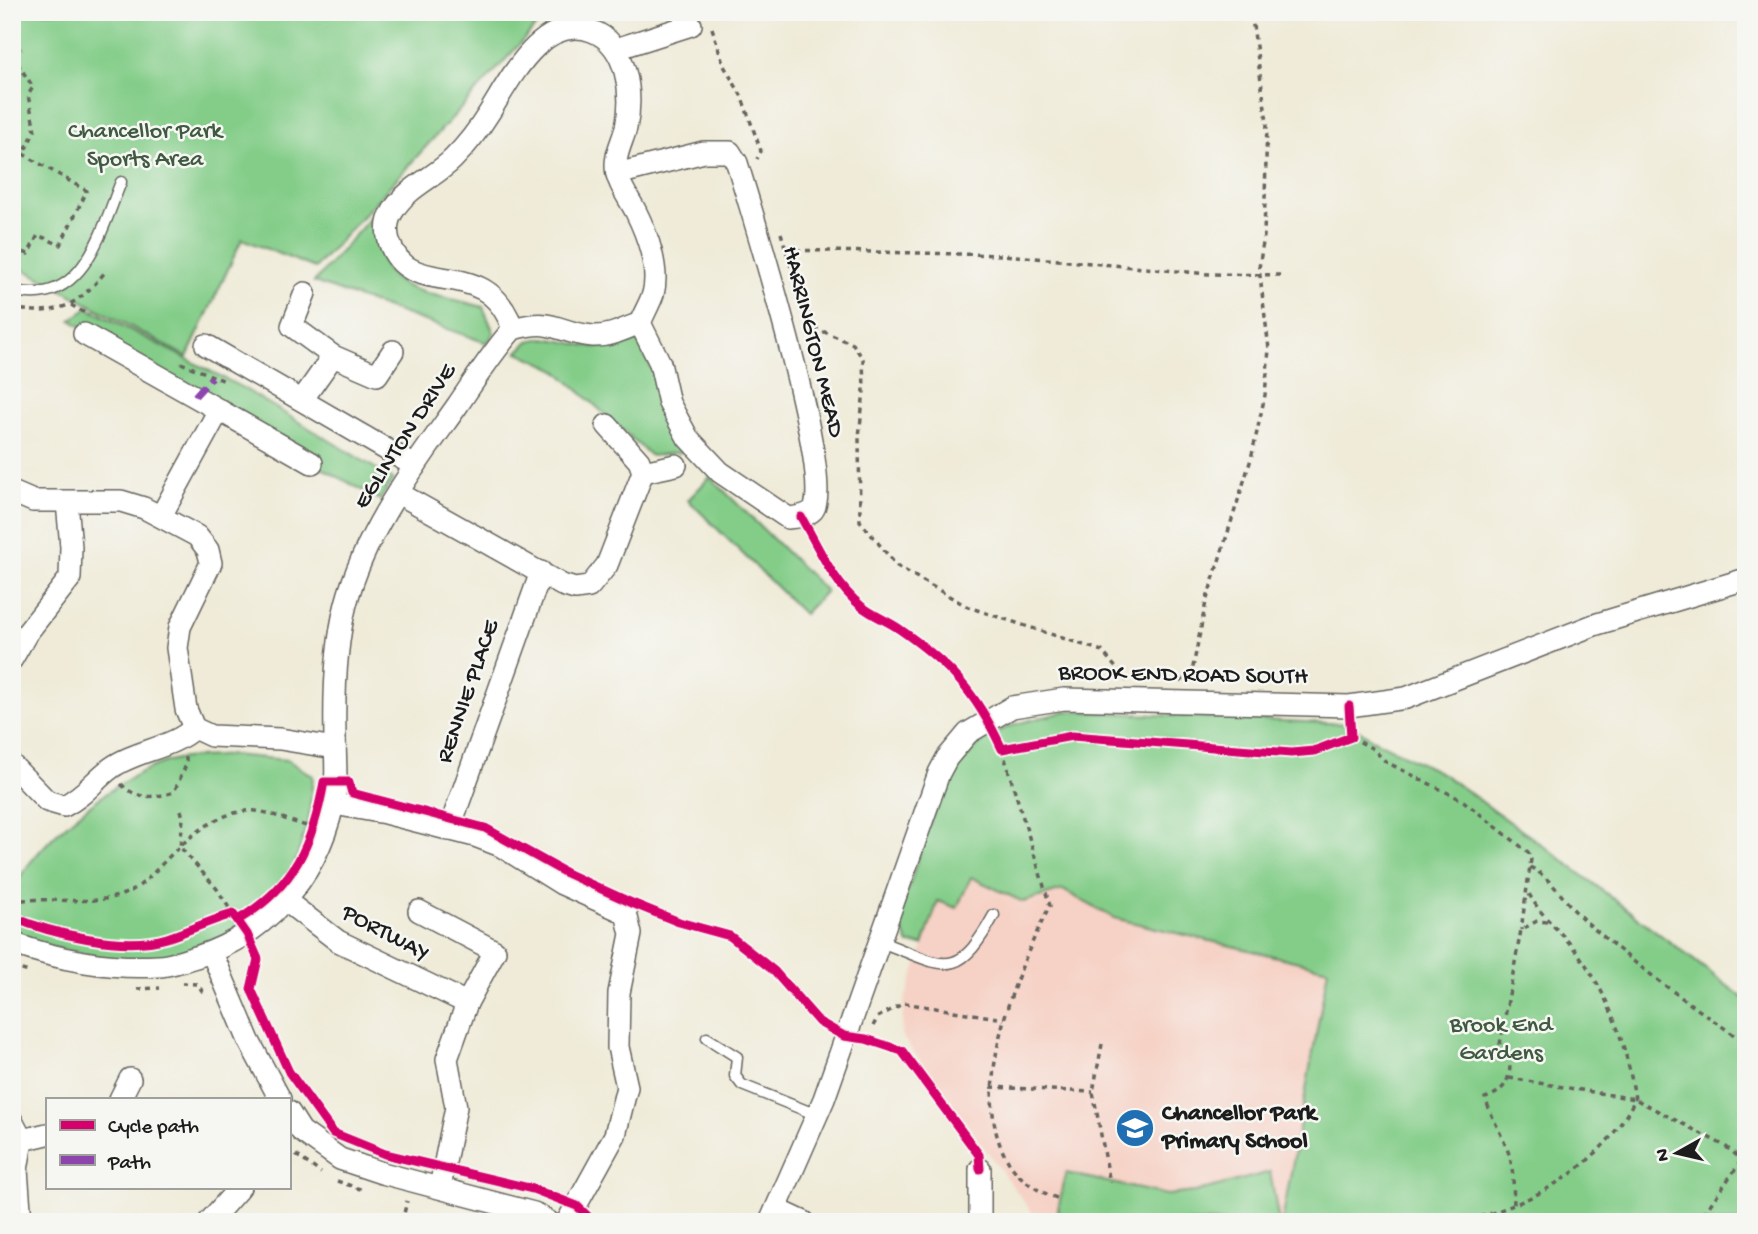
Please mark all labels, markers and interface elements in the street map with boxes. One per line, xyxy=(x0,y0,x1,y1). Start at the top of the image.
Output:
park label: Chancellor Park Sports Area xyxy=(68,118,224,175)
street label: HARRINGTON MEAD xyxy=(774,243,850,441)
street label: EGLINTON DRIVE xyxy=(348,358,464,515)
street label: RENNIE PLACE xyxy=(431,616,507,767)
street label: BROOK END ROAD SOUTH xyxy=(1057,659,1308,693)
street label: PORTWAY xyxy=(335,898,434,969)
park label: Brook End Gardens xyxy=(1449,1012,1554,1069)
legend xyxy=(46,1098,290,1188)
place label: Chancellor Park Primary School xyxy=(1160,1100,1319,1157)
school or university icon: Chancellor Park Primary School xyxy=(1114,1107,1156,1149)
text: Cycle path xyxy=(108,1116,199,1141)
north arrow xyxy=(1642,1118,1712,1188)
text: N xyxy=(1651,1147,1676,1163)
text: Path xyxy=(107,1152,151,1177)

